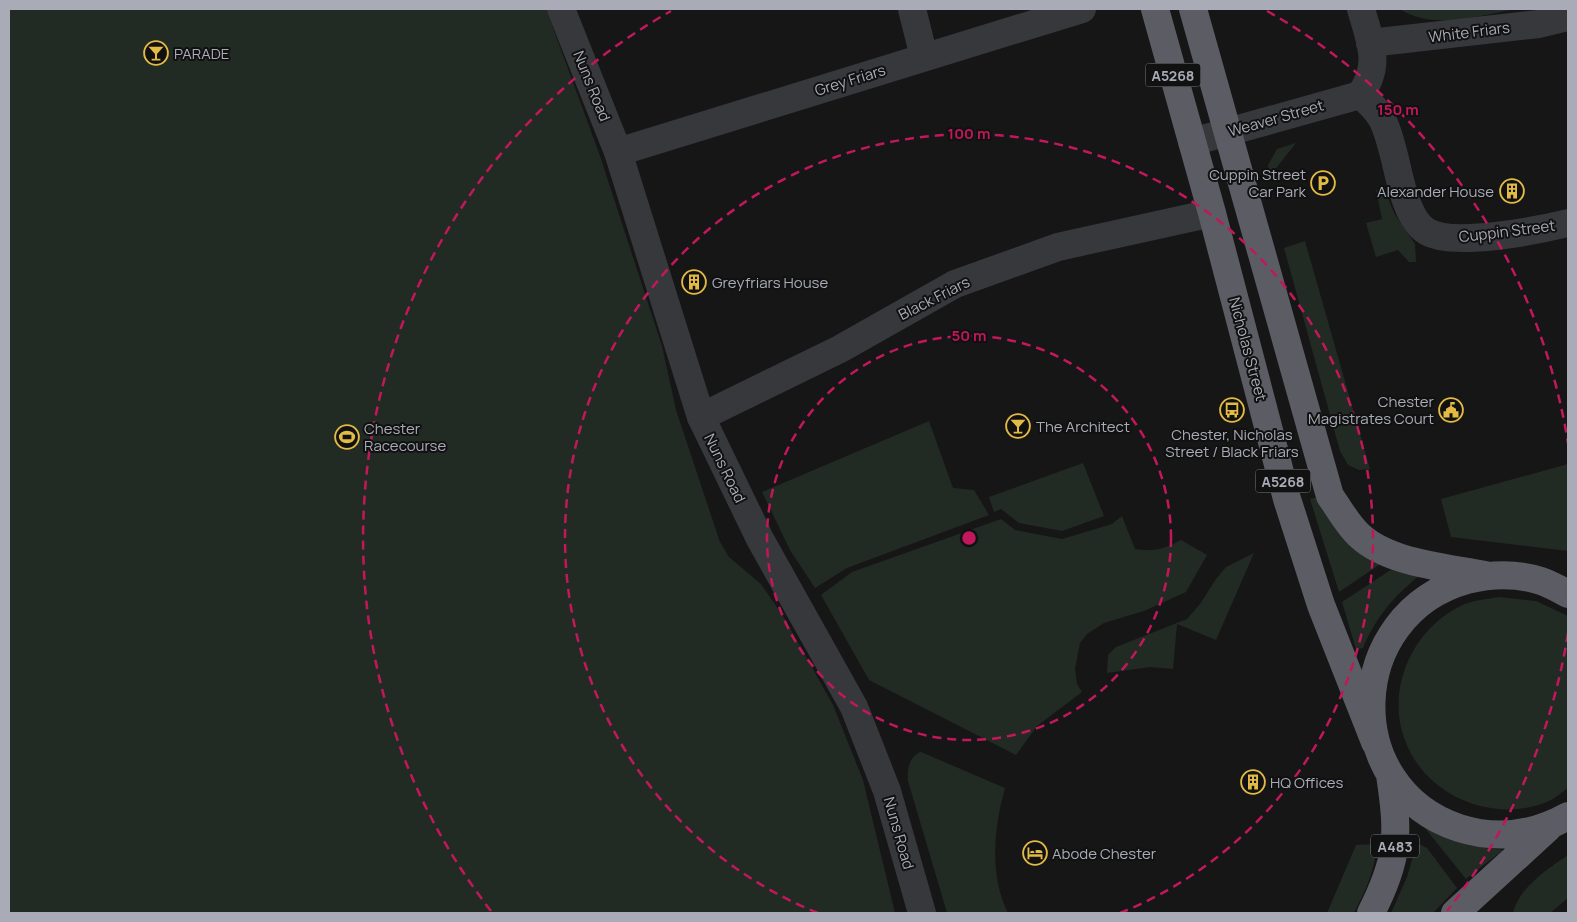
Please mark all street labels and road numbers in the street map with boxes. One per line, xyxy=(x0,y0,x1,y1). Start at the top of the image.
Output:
street label: White Friars xyxy=(1427,17,1511,47)
street label: Nuns Road xyxy=(568,48,616,124)
street label: Grey Friars xyxy=(812,59,888,101)
road number: A5268 xyxy=(1146,64,1200,86)
street label: Weaver Street xyxy=(1226,94,1326,142)
street label: Cuppin Street xyxy=(1458,215,1556,247)
street label: Black Friars xyxy=(895,271,973,325)
street label: Nicholas Street xyxy=(1224,295,1272,403)
street label: Nuns Road xyxy=(699,430,751,506)
road number: A5268 xyxy=(1256,470,1310,492)
street label: Nuns Road xyxy=(879,794,919,872)
road number: A483 xyxy=(1371,834,1419,858)

